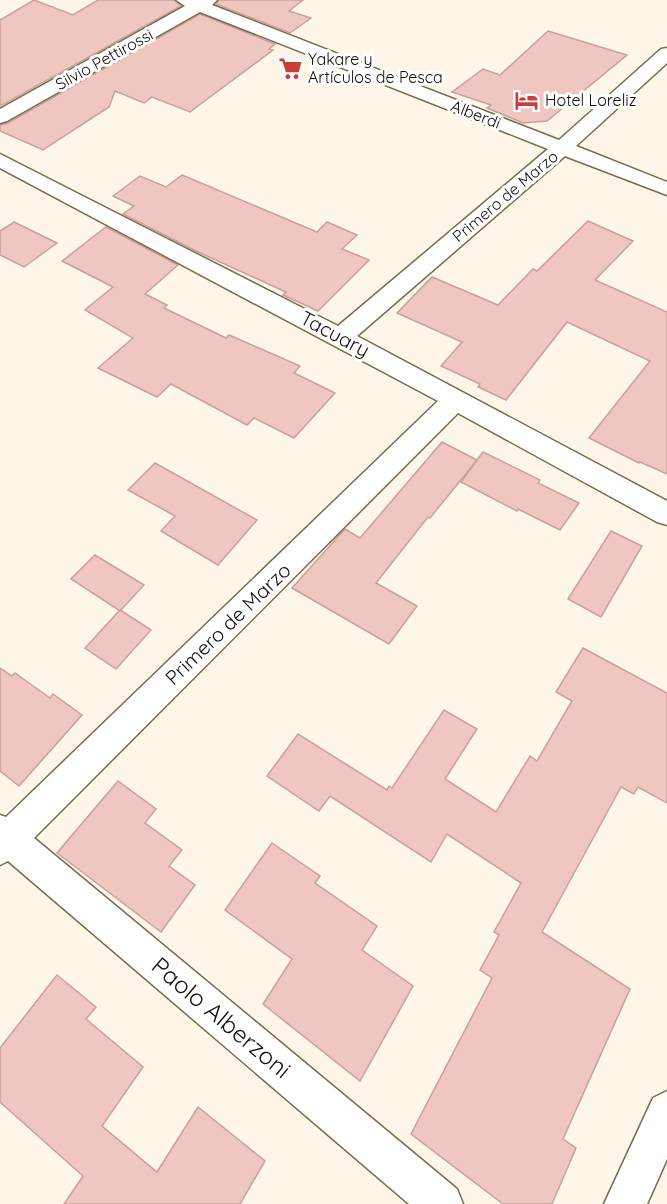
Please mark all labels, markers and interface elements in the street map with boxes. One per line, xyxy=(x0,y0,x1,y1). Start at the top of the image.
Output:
street label: Silvio Pettirossi xyxy=(52,24,156,94)
place label: Yakare y Artículos de Pesca xyxy=(308,49,443,87)
supermarket icon: Yakare y Artículos de Pesca xyxy=(277,55,303,81)
hotel icon: Hotel Loreliz xyxy=(514,87,540,113)
place label: Hotel Loreliz xyxy=(545,90,636,110)
street label: Alberdi xyxy=(448,95,504,133)
street label: Primero de Marzo xyxy=(448,146,562,246)
street label: Tacuary xyxy=(296,305,374,362)
street label: Primero de Marzo xyxy=(160,557,296,690)
street label: Paolo Alberzoni xyxy=(146,950,297,1084)

